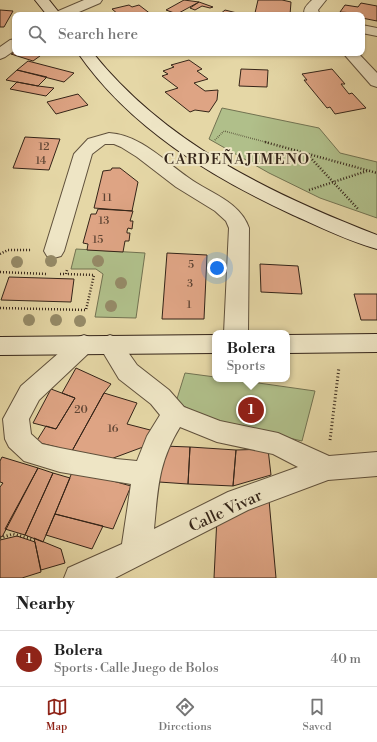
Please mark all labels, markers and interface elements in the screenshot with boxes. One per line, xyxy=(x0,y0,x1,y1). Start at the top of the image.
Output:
search box xyxy=(12,12,365,56)
icon: search xyxy=(26,23,48,45)
text: Search here xyxy=(58,25,138,44)
house number: 12 xyxy=(38,140,50,154)
district label: CARDEÑAJIMENO xyxy=(164,149,310,169)
house number: 14 xyxy=(36,154,47,168)
house number: 11 xyxy=(102,191,112,205)
house number: 13 xyxy=(99,214,109,228)
house number: 15 xyxy=(93,233,103,247)
house number: 5 xyxy=(188,258,194,272)
your location xyxy=(207,258,227,278)
house number: 3 xyxy=(187,277,193,291)
house number: 1 xyxy=(187,298,192,312)
popup xyxy=(212,330,290,382)
text: Bolera xyxy=(227,339,275,358)
text: Sports xyxy=(227,358,265,374)
pin: 1 xyxy=(238,395,264,425)
house number: 20 xyxy=(74,403,88,417)
house number: 16 xyxy=(107,422,119,436)
street label: Calle Vivar xyxy=(186,485,265,537)
text: Nearby xyxy=(16,593,75,615)
text: Bolera xyxy=(54,641,103,660)
text: 1 xyxy=(26,651,32,667)
text: 40 m xyxy=(331,651,361,667)
text: Sports · Calle Juego de Bolos xyxy=(54,660,219,676)
tab: Map xyxy=(46,696,68,734)
tab: Directions xyxy=(159,696,212,734)
tab: Saved xyxy=(303,696,331,734)

